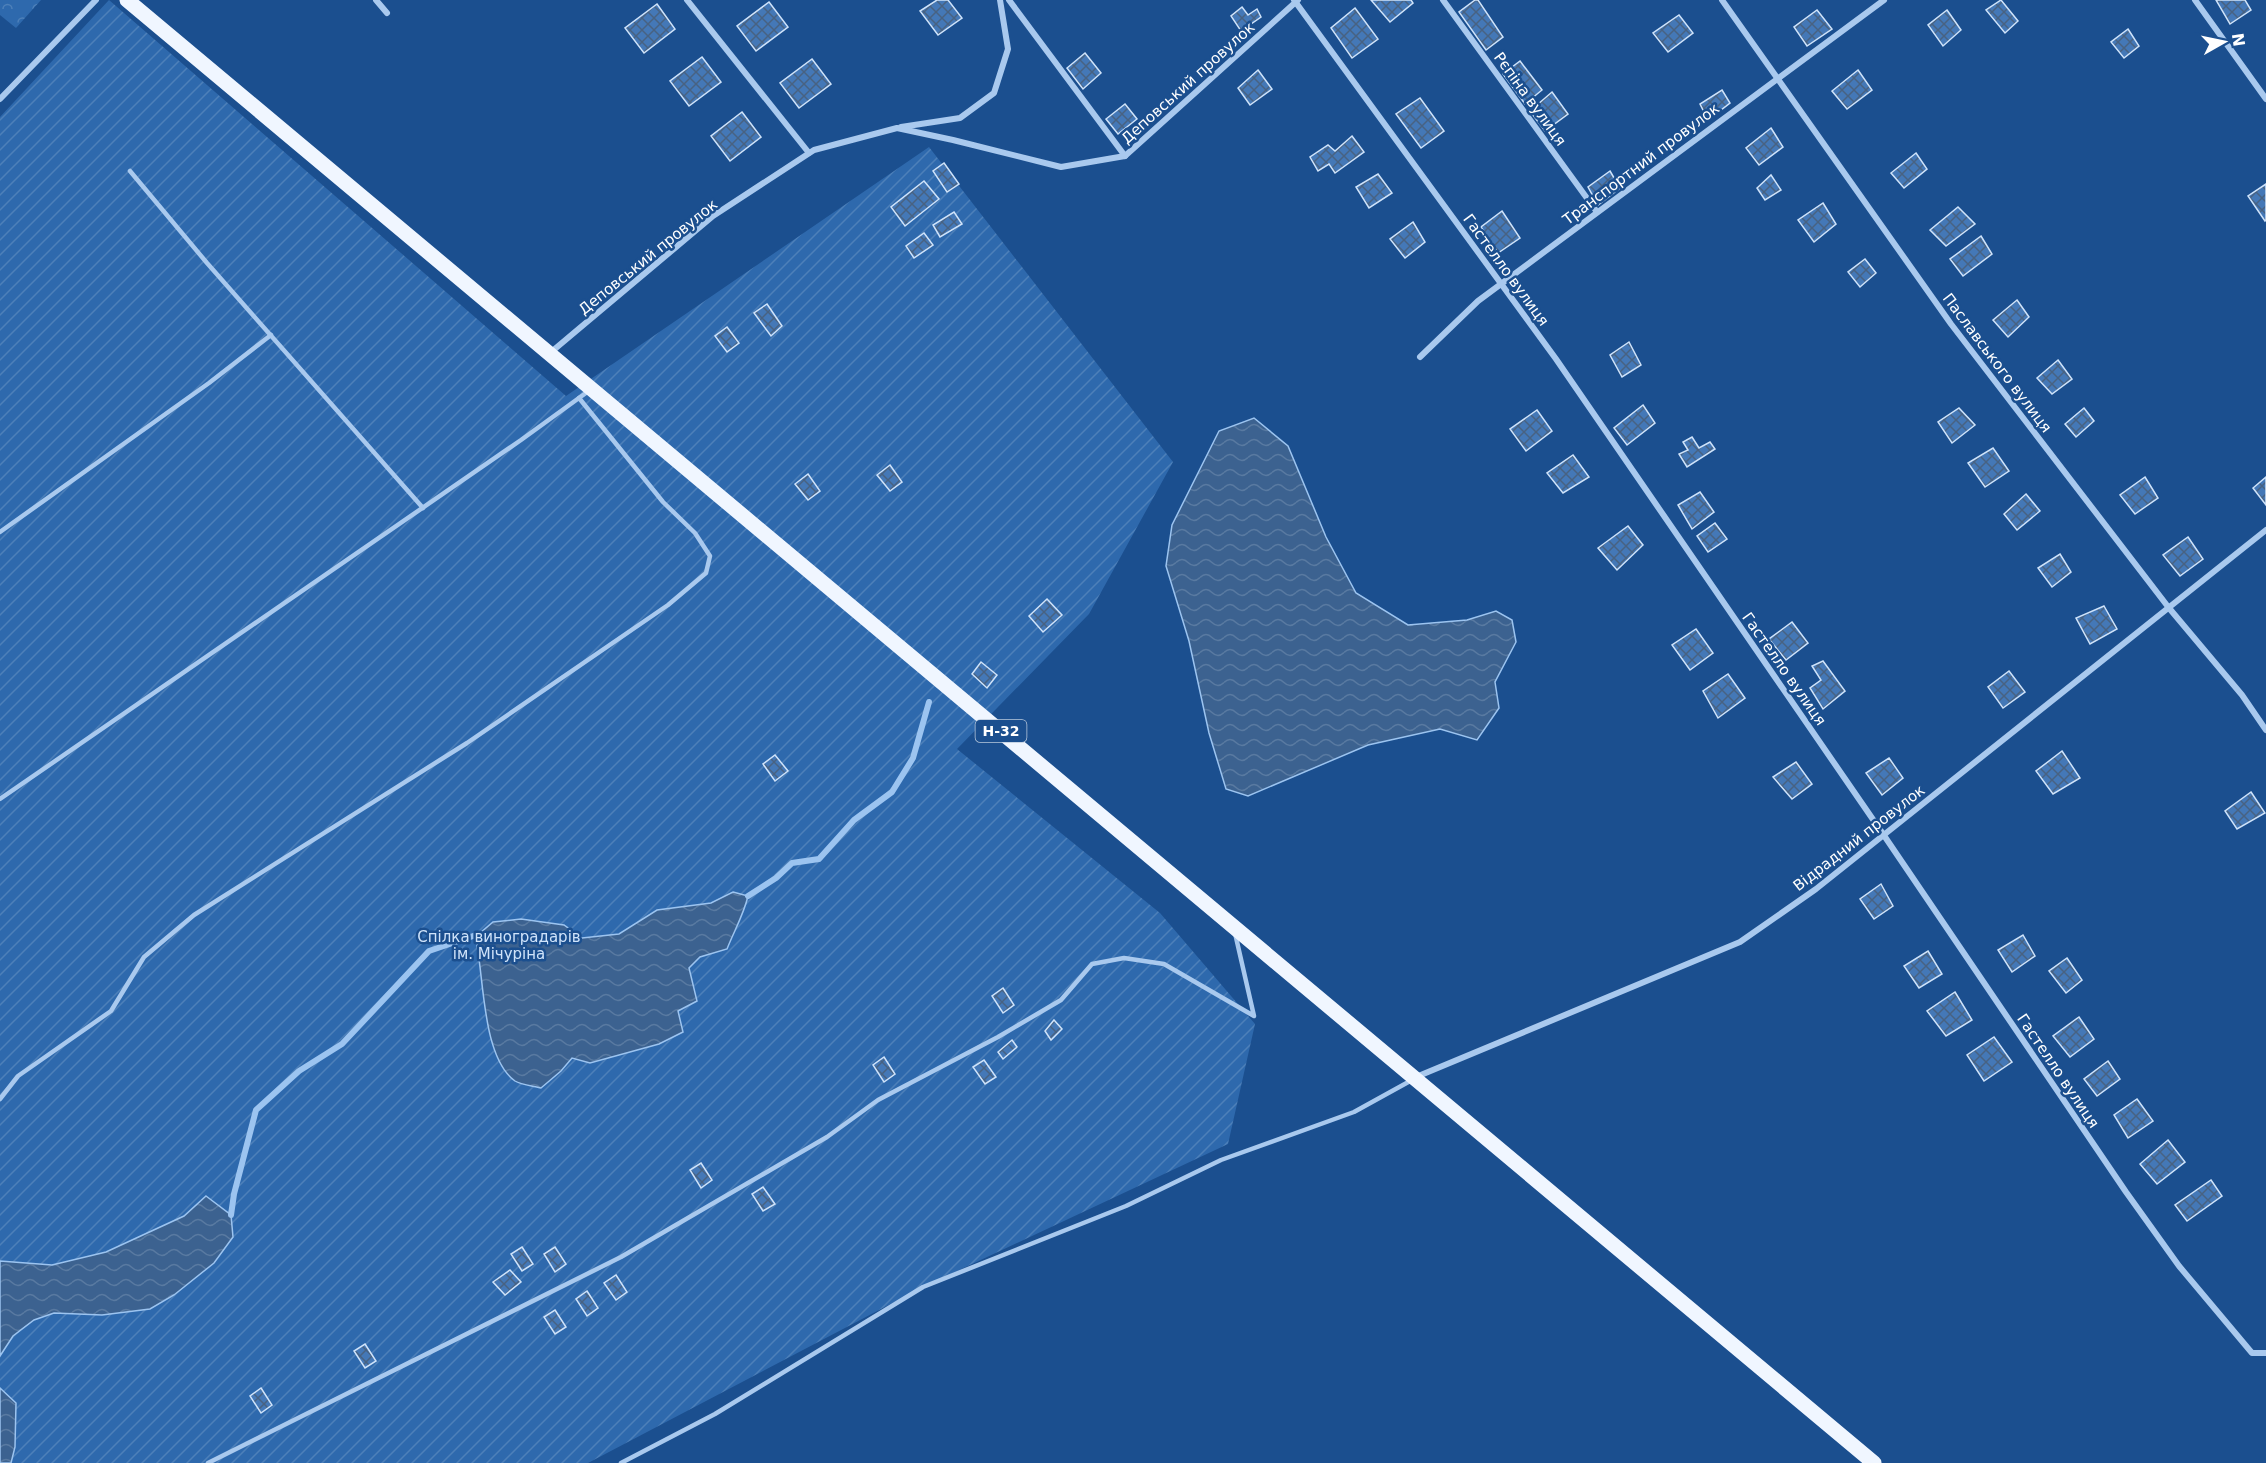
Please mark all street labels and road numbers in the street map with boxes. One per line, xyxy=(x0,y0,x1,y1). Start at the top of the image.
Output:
street label: Деповський провулок xyxy=(1118,18,1258,148)
street label: Рєпіна вулиця xyxy=(1490,49,1570,149)
street label: Транспортний провулок xyxy=(1558,99,1723,229)
street label: Деповський провулок xyxy=(575,195,721,319)
street label: Гастелло вулиця xyxy=(1459,211,1553,329)
street label: Паславського вулиця xyxy=(1939,290,2055,436)
street label: Гастелло вулиця xyxy=(1738,609,1830,729)
road number: Н-32 xyxy=(976,720,1026,742)
street label: Відрадний провулок xyxy=(1790,781,1928,895)
street label: Гастелло вулиця xyxy=(2013,1010,2103,1132)

